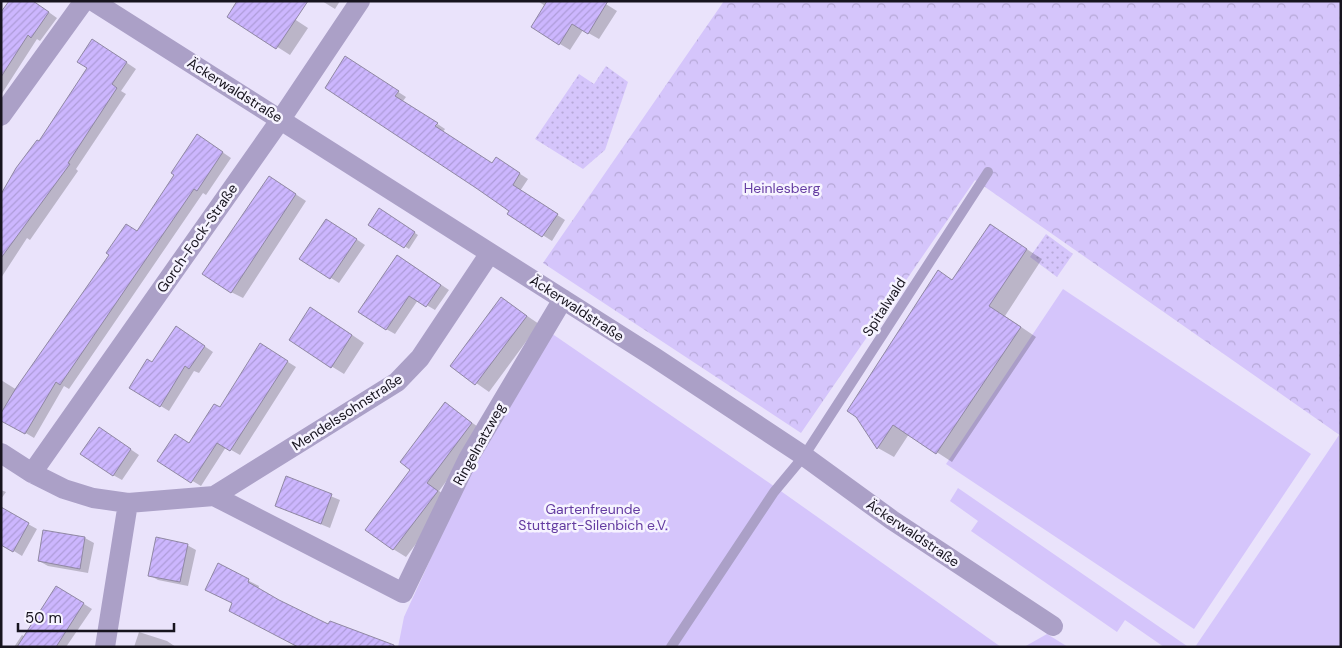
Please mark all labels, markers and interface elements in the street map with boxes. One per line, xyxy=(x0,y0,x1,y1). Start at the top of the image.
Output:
street label: Äckerwaldstraße xyxy=(184,54,286,126)
park label: Heinlesberg xyxy=(744,179,820,197)
street label: Gorch-Fock-Straße xyxy=(153,180,241,296)
street label: Äckerwaldstraße xyxy=(527,271,627,345)
street label: Spitalwald xyxy=(858,274,910,340)
street label: Mendelssohnstraße xyxy=(288,370,406,454)
street label: Ringelnatzweg xyxy=(449,399,509,489)
street label: Äckerwaldstraße xyxy=(863,495,963,571)
park label: Gartenfreunde Stuttgart-Silenbich e.V. xyxy=(518,500,668,534)
scale bar xyxy=(18,600,174,632)
text: 50 m xyxy=(25,608,62,628)

